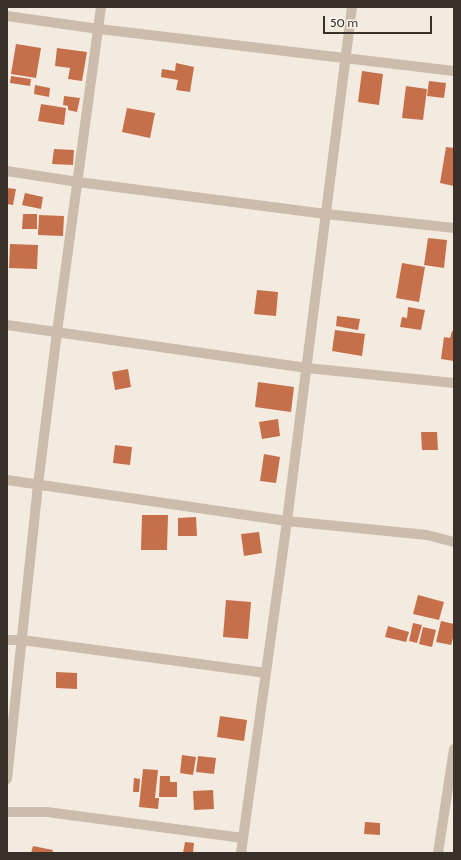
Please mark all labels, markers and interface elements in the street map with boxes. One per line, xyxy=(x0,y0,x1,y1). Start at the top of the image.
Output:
scale bar xyxy=(325,8,434,34)
text: 50 m xyxy=(330,15,358,30)

